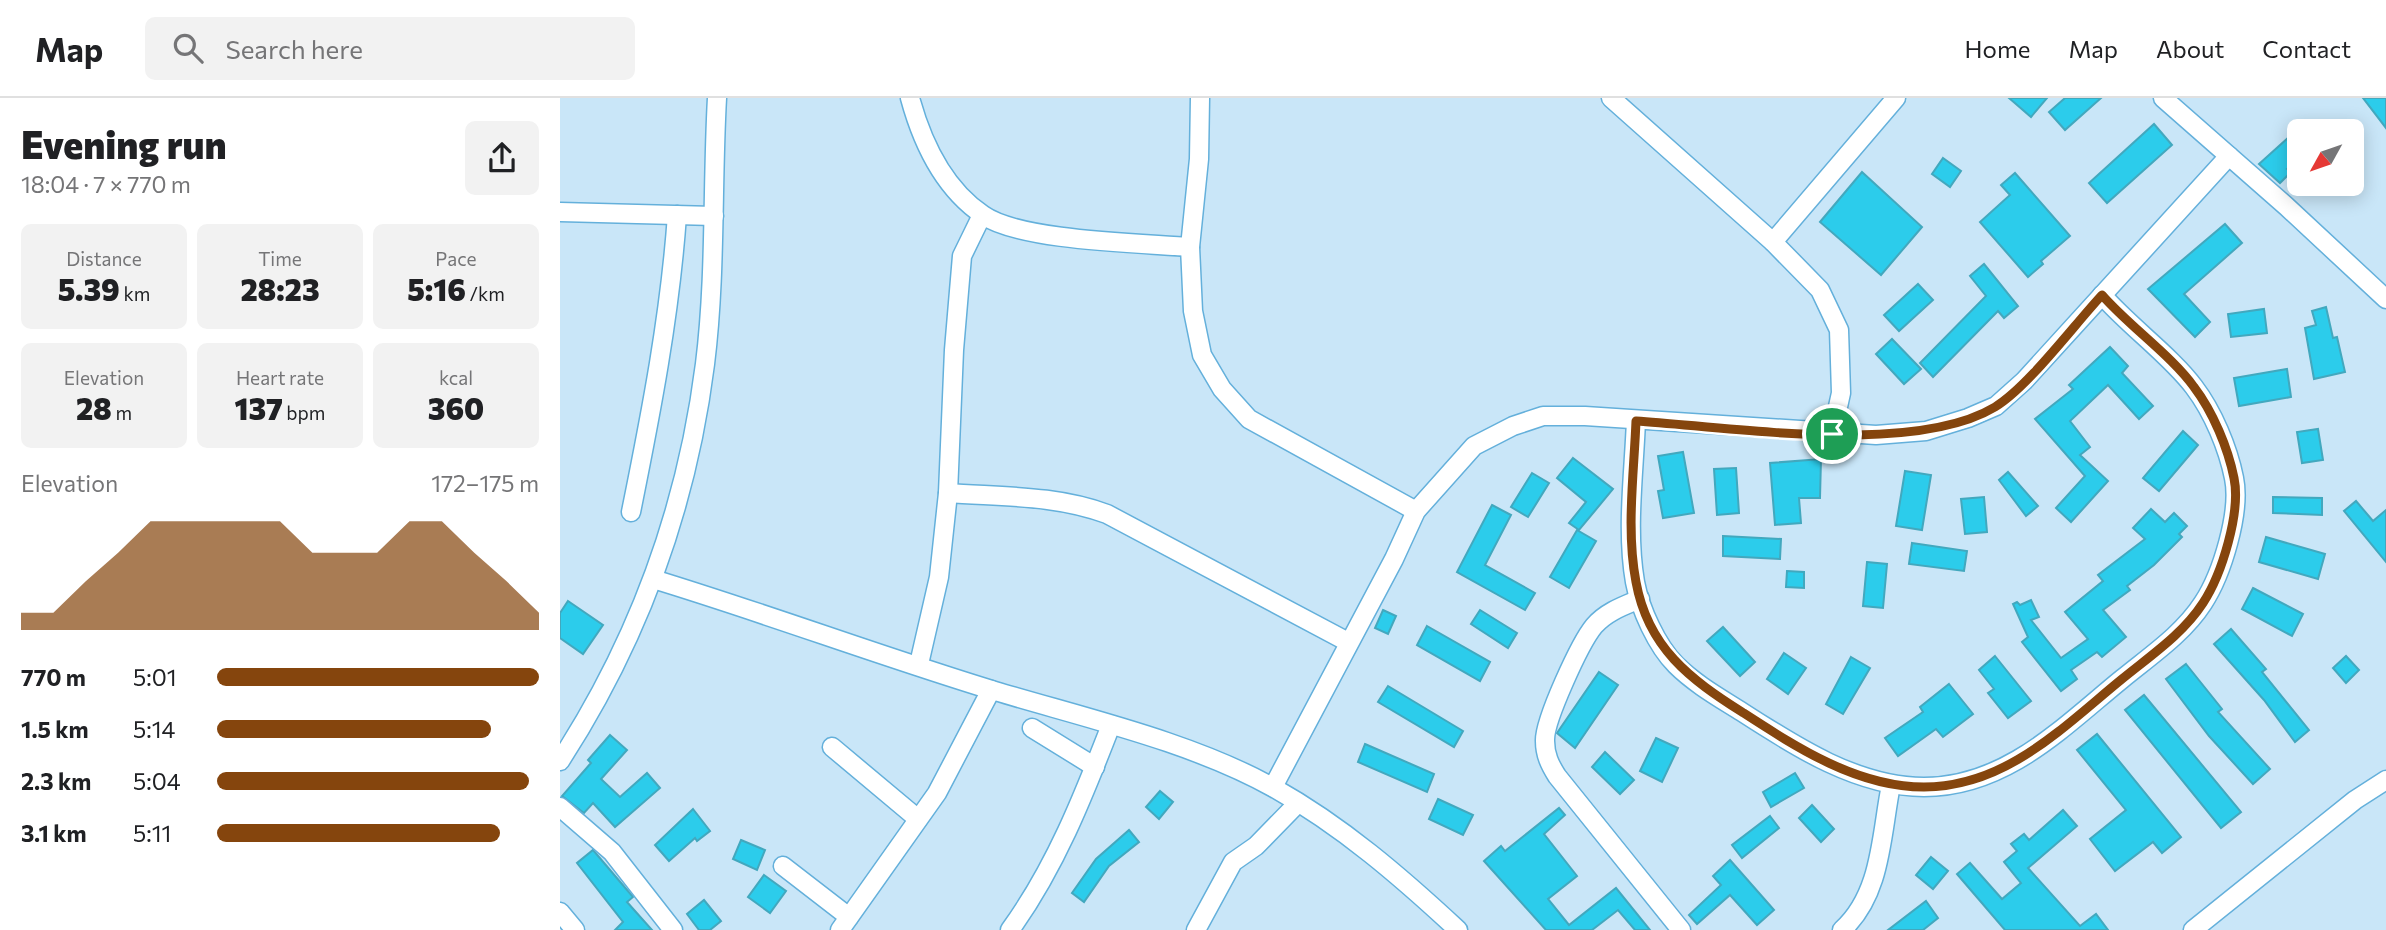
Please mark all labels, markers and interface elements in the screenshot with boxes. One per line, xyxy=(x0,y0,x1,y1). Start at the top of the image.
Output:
search box xyxy=(145,17,635,80)
text: Map xyxy=(35,28,103,69)
icon: search xyxy=(169,29,207,67)
text: Search here xyxy=(225,33,363,64)
text: Home xyxy=(1965,34,2031,63)
text: Map xyxy=(2069,34,2118,63)
text: About xyxy=(2156,34,2224,63)
text: Contact xyxy=(2262,34,2351,63)
north arrow xyxy=(2287,119,2364,196)
map controls xyxy=(2287,119,2364,196)
text: Evening run xyxy=(21,120,227,167)
button: share xyxy=(465,121,539,195)
text: 18:04 · 7 × 770 m xyxy=(21,170,191,198)
text: Distance xyxy=(66,247,142,270)
text: Time xyxy=(258,247,302,270)
text: Pace xyxy=(435,247,477,270)
text: 5.39 xyxy=(58,270,120,307)
text: 28:23 xyxy=(240,270,320,307)
text: 5:16 xyxy=(407,270,466,307)
text: km xyxy=(120,282,150,305)
text: /km xyxy=(466,282,505,305)
text: Elevation xyxy=(64,366,144,389)
text: Heart rate xyxy=(236,366,324,389)
text: kcal xyxy=(439,366,473,389)
text: 28 xyxy=(76,389,112,426)
text: 137 xyxy=(235,389,283,426)
text: 360 xyxy=(428,389,484,426)
text: m xyxy=(112,401,132,424)
text: bpm xyxy=(283,401,325,424)
pin xyxy=(1802,404,1862,464)
icon: arrive xyxy=(1813,415,1851,453)
text: Elevation xyxy=(21,469,118,497)
text: 172–175 m xyxy=(431,469,539,497)
text: 770 m xyxy=(21,663,86,691)
text: 5:01 xyxy=(133,663,176,691)
text: 1.5 km xyxy=(21,715,89,743)
text: 5:14 xyxy=(133,715,175,743)
text: 2.3 km xyxy=(21,767,91,795)
text: 5:04 xyxy=(133,767,180,795)
text: 3.1 km xyxy=(21,819,87,847)
text: 5:11 xyxy=(133,819,171,847)

